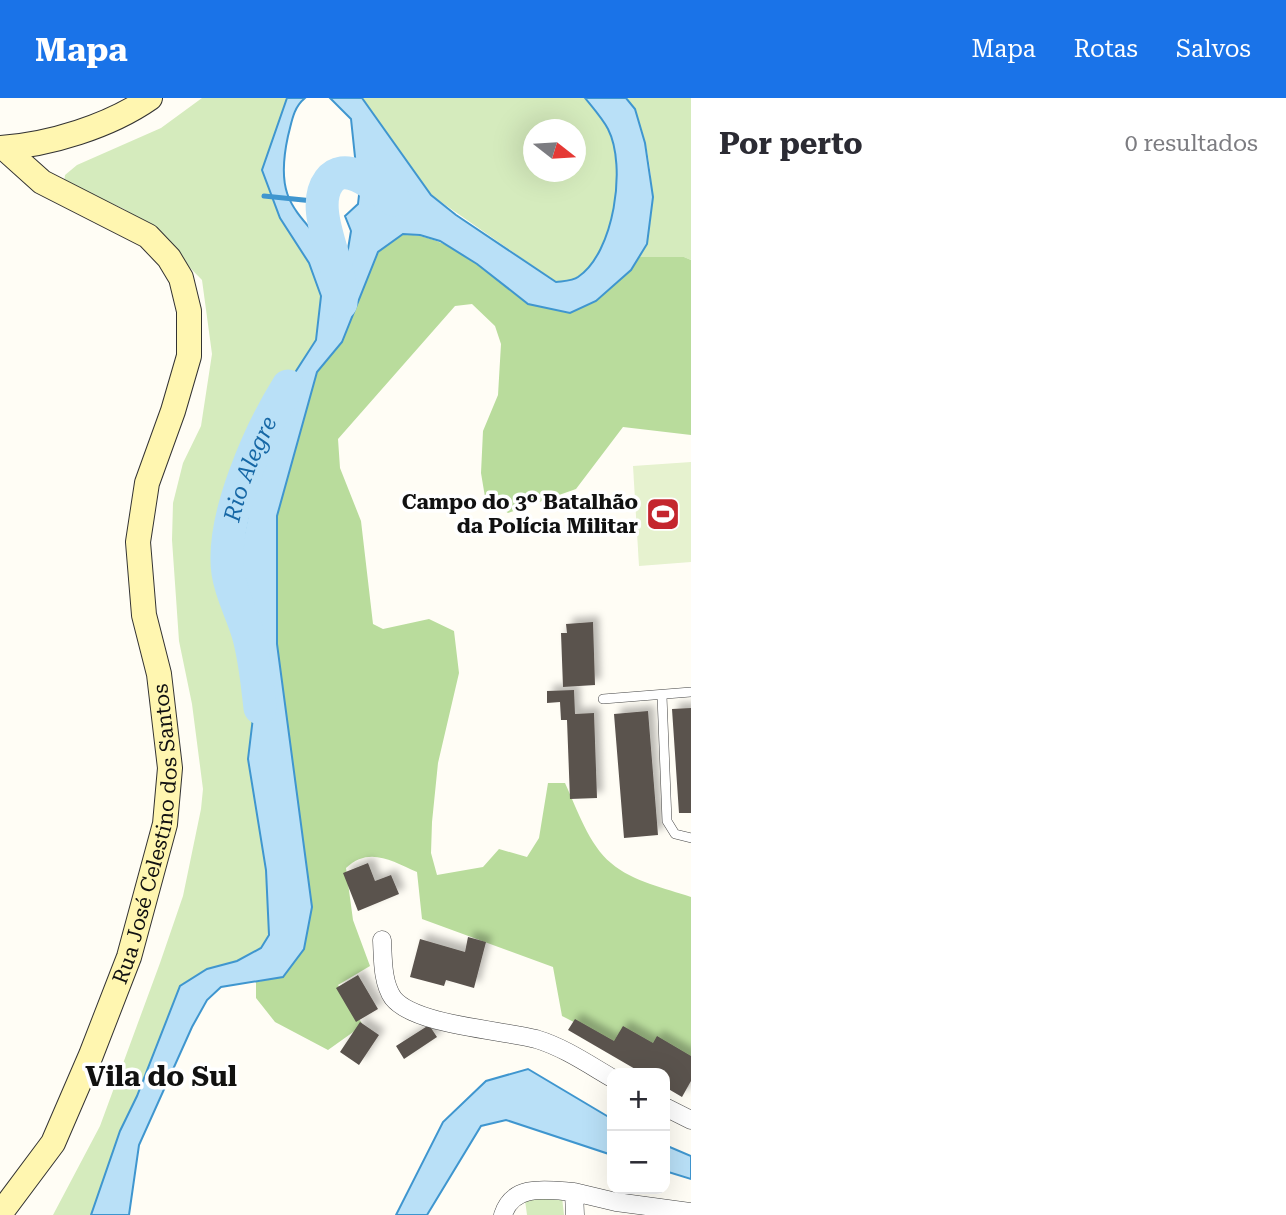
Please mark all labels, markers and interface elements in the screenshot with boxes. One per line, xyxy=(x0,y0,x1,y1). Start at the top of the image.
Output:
text: Mapa xyxy=(35,30,128,69)
text: Mapa xyxy=(972,35,1036,63)
text: Rotas xyxy=(1074,35,1138,63)
text: Salvos xyxy=(1176,35,1251,63)
north arrow xyxy=(523,119,586,182)
text: Por perto xyxy=(719,126,863,161)
text: 0 resultados xyxy=(1125,130,1258,157)
water label: Rio Alegre xyxy=(218,412,283,525)
place label: Campo do 3º Batalhão da Polícia Militar xyxy=(402,490,638,538)
sports icon: Campo do 3º Batalhão da Polícia Militar xyxy=(644,495,682,533)
street label: Rua José Celestino dos Santos xyxy=(108,683,182,987)
district label: Vila do Sul xyxy=(85,1060,237,1093)
map controls xyxy=(607,1068,670,1194)
button: + xyxy=(607,1068,670,1131)
button: − xyxy=(607,1131,670,1194)

